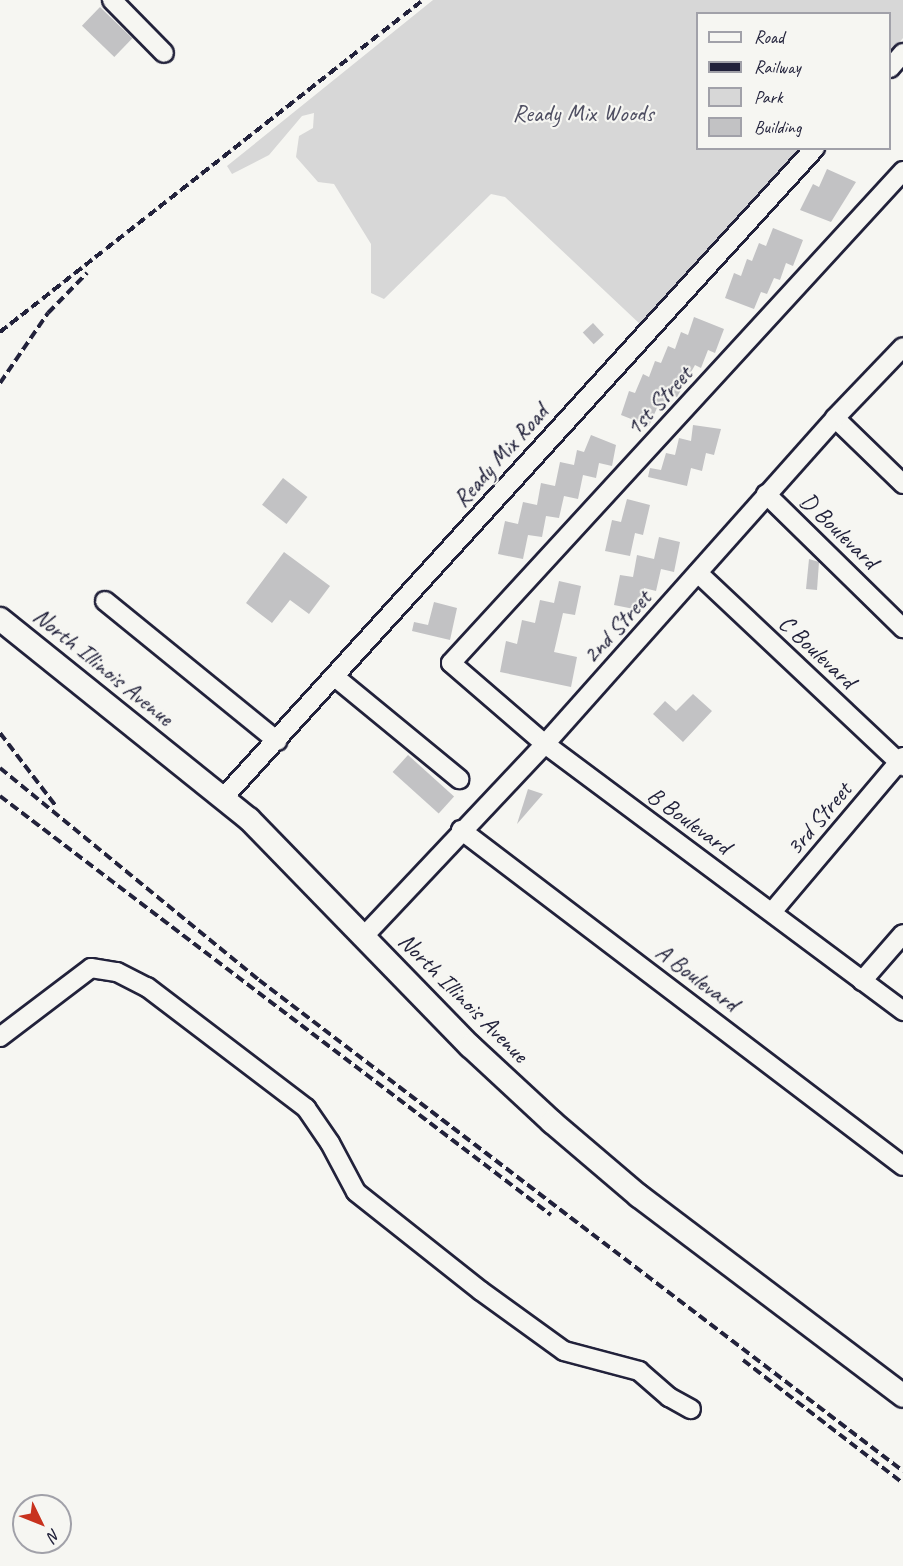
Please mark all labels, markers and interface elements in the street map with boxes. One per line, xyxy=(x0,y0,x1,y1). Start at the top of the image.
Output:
legend xyxy=(696,12,891,150)
text: Road xyxy=(754,26,784,48)
text: Railway xyxy=(754,56,801,78)
text: Park xyxy=(754,86,783,108)
park label: Ready Mix Woods xyxy=(512,100,654,128)
text: Building xyxy=(754,116,801,138)
street label: 1st Street xyxy=(619,360,699,442)
street label: Ready Mix Road xyxy=(447,398,555,514)
street label: D Boulevard xyxy=(794,487,884,575)
street label: 2nd Street xyxy=(576,584,658,670)
street label: North Illinois Avenue xyxy=(27,602,179,732)
street label: C Boulevard xyxy=(772,609,862,695)
street label: 3rd Street xyxy=(780,776,858,862)
street label: B Boulevard xyxy=(642,781,736,861)
street label: North Illinois Avenue xyxy=(392,927,534,1069)
street label: A Boulevard xyxy=(650,938,744,1018)
north arrow xyxy=(12,1494,72,1554)
text: N xyxy=(43,1524,64,1545)

